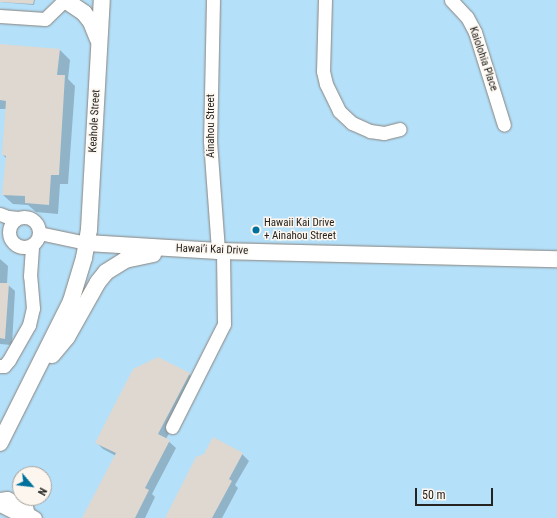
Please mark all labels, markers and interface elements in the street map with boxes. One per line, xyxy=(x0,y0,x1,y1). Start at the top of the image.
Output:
street label: Kaiolohia Place xyxy=(466,25,500,93)
street label: Keahole Street xyxy=(87,89,103,153)
street label: Ainahou Street xyxy=(204,94,218,158)
place label: Hawaii Kai Drive + Ainahou Street xyxy=(264,217,336,243)
marker: Hawaii Kai Drive + Ainahou Street xyxy=(251,225,261,235)
street label: Hawai’i Kai Drive xyxy=(176,242,248,258)
north arrow xyxy=(12,466,52,506)
scale bar xyxy=(417,480,495,506)
text: N xyxy=(35,485,49,497)
text: 50 m xyxy=(422,488,446,502)

